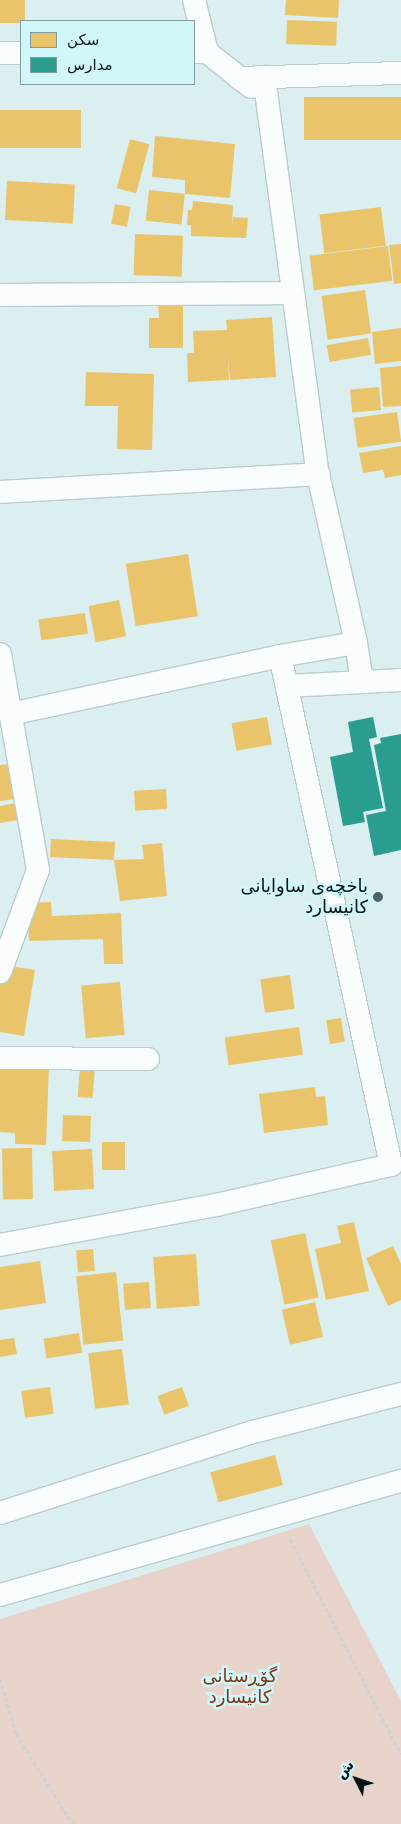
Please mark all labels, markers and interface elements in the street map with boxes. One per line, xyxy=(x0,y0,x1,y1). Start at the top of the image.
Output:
legend xyxy=(20,20,195,85)
text: سكن xyxy=(67,31,99,49)
text: مدارس xyxy=(67,56,113,74)
place label: باخچەی ساوایانی کانیسارد xyxy=(241,876,368,919)
marker: باخچەی ساوایانی کانیسارد xyxy=(372,891,384,903)
park label: گۆڕستانی کانیسارد xyxy=(203,1666,277,1708)
north arrow xyxy=(331,1754,381,1804)
text: ش xyxy=(332,1757,357,1782)

